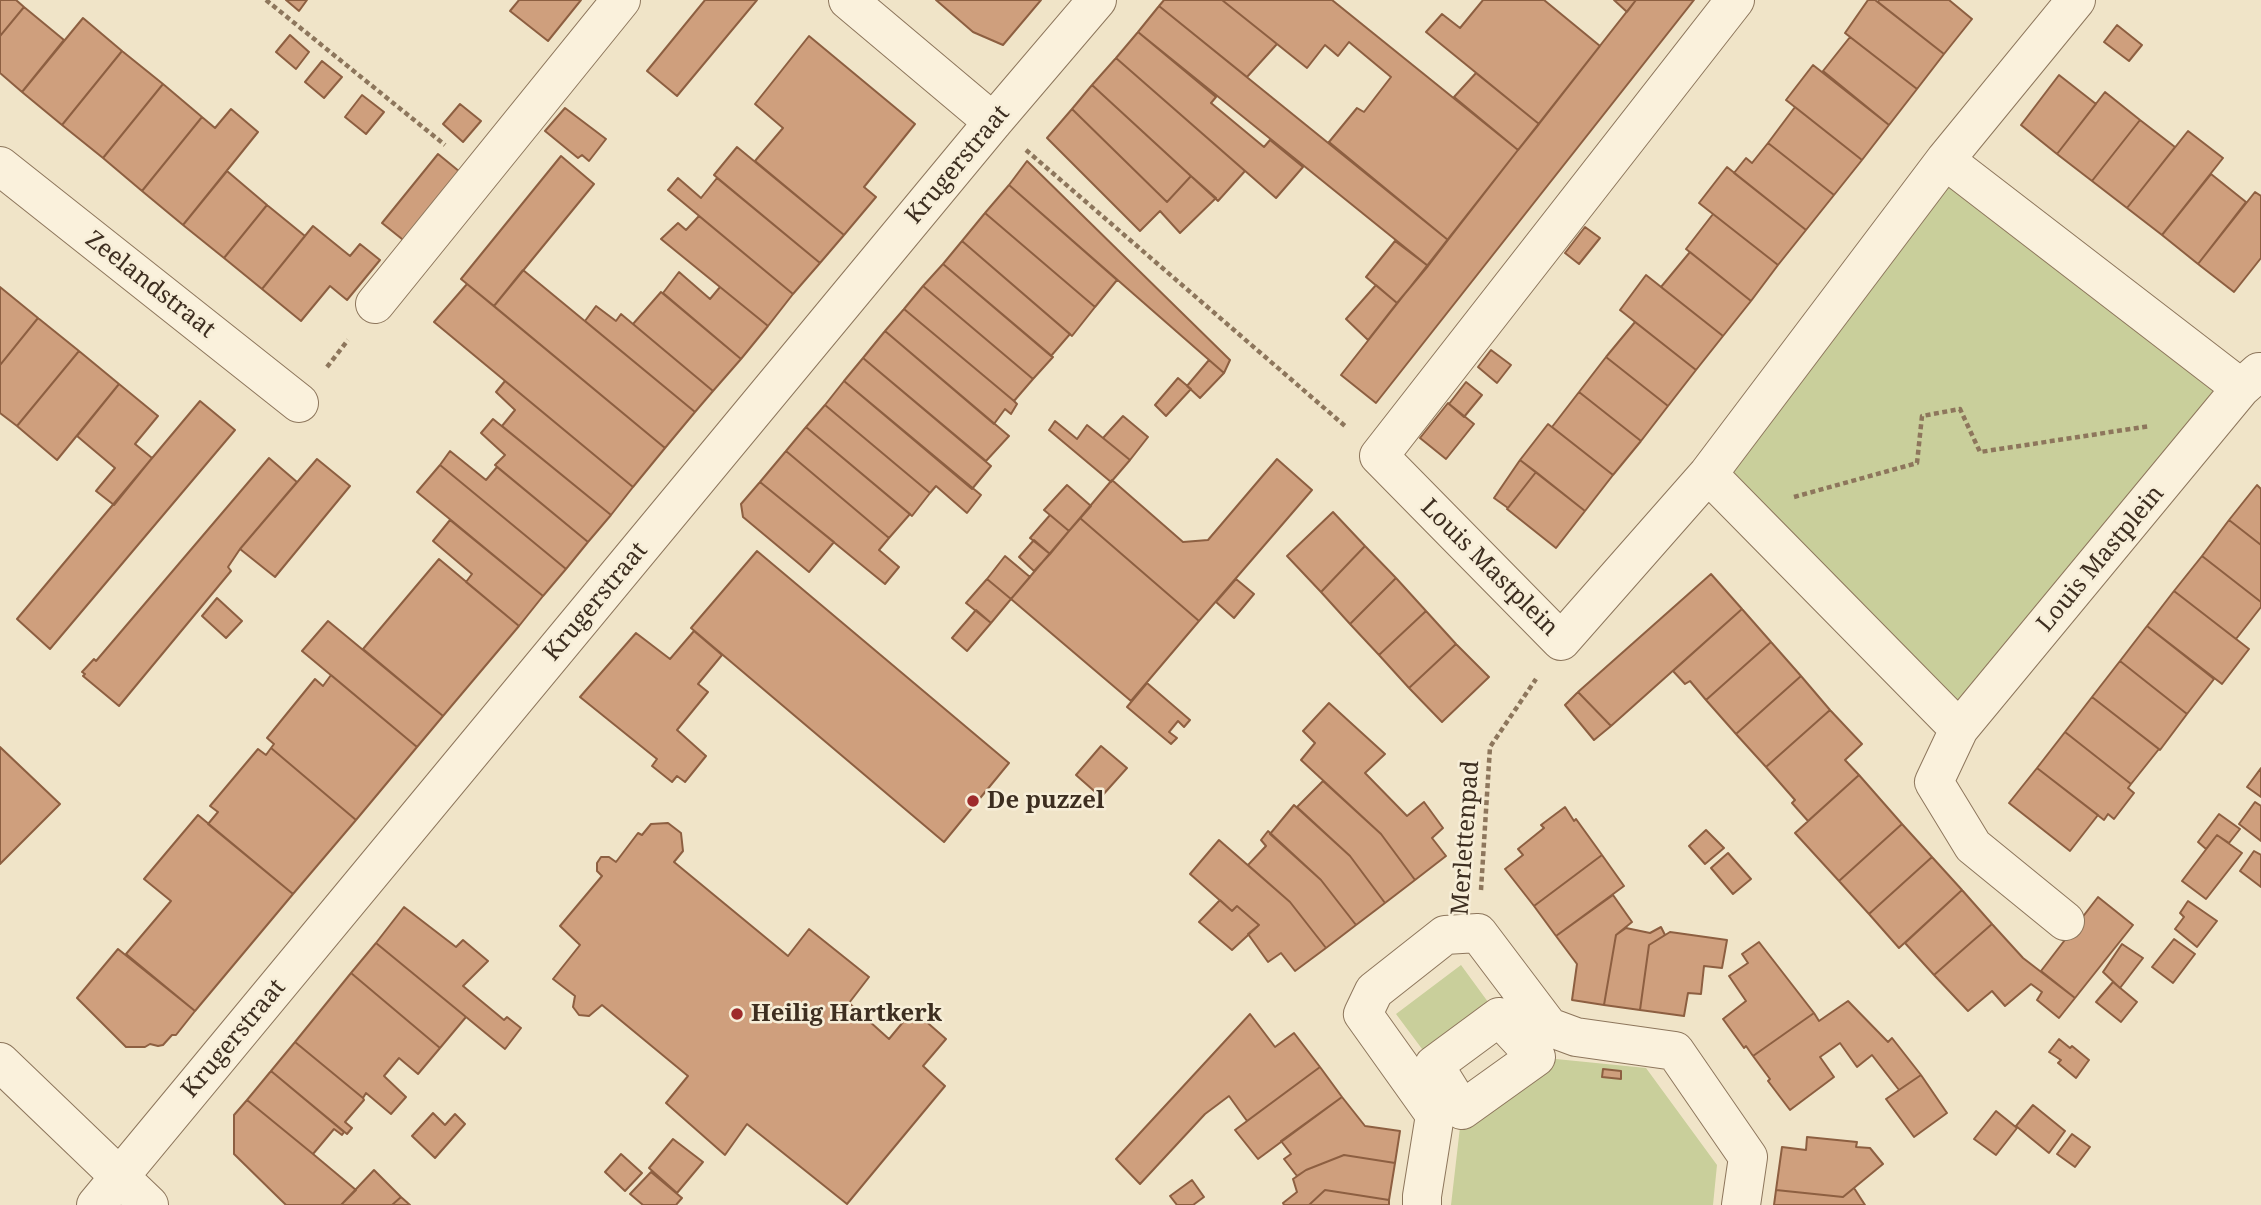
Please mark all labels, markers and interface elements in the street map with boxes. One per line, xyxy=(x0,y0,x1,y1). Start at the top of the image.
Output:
street label: Krugerstraat xyxy=(900,100,1016,230)
street label: Zeelandstraat xyxy=(79,225,221,345)
street label: Louis Mastplein xyxy=(2031,480,2171,638)
street label: Louis Mastplein xyxy=(1414,493,1564,643)
street label: Krugerstraat xyxy=(538,537,654,667)
street label: Merlettenpad xyxy=(1446,760,1486,916)
place label: De puzzel xyxy=(987,787,1104,815)
marker: De puzzel xyxy=(965,793,981,809)
street label: Krugerstraat xyxy=(176,974,292,1104)
place label: Heilig Hartkerk xyxy=(751,1000,942,1028)
marker: Heilig Hartkerk xyxy=(729,1006,745,1022)

